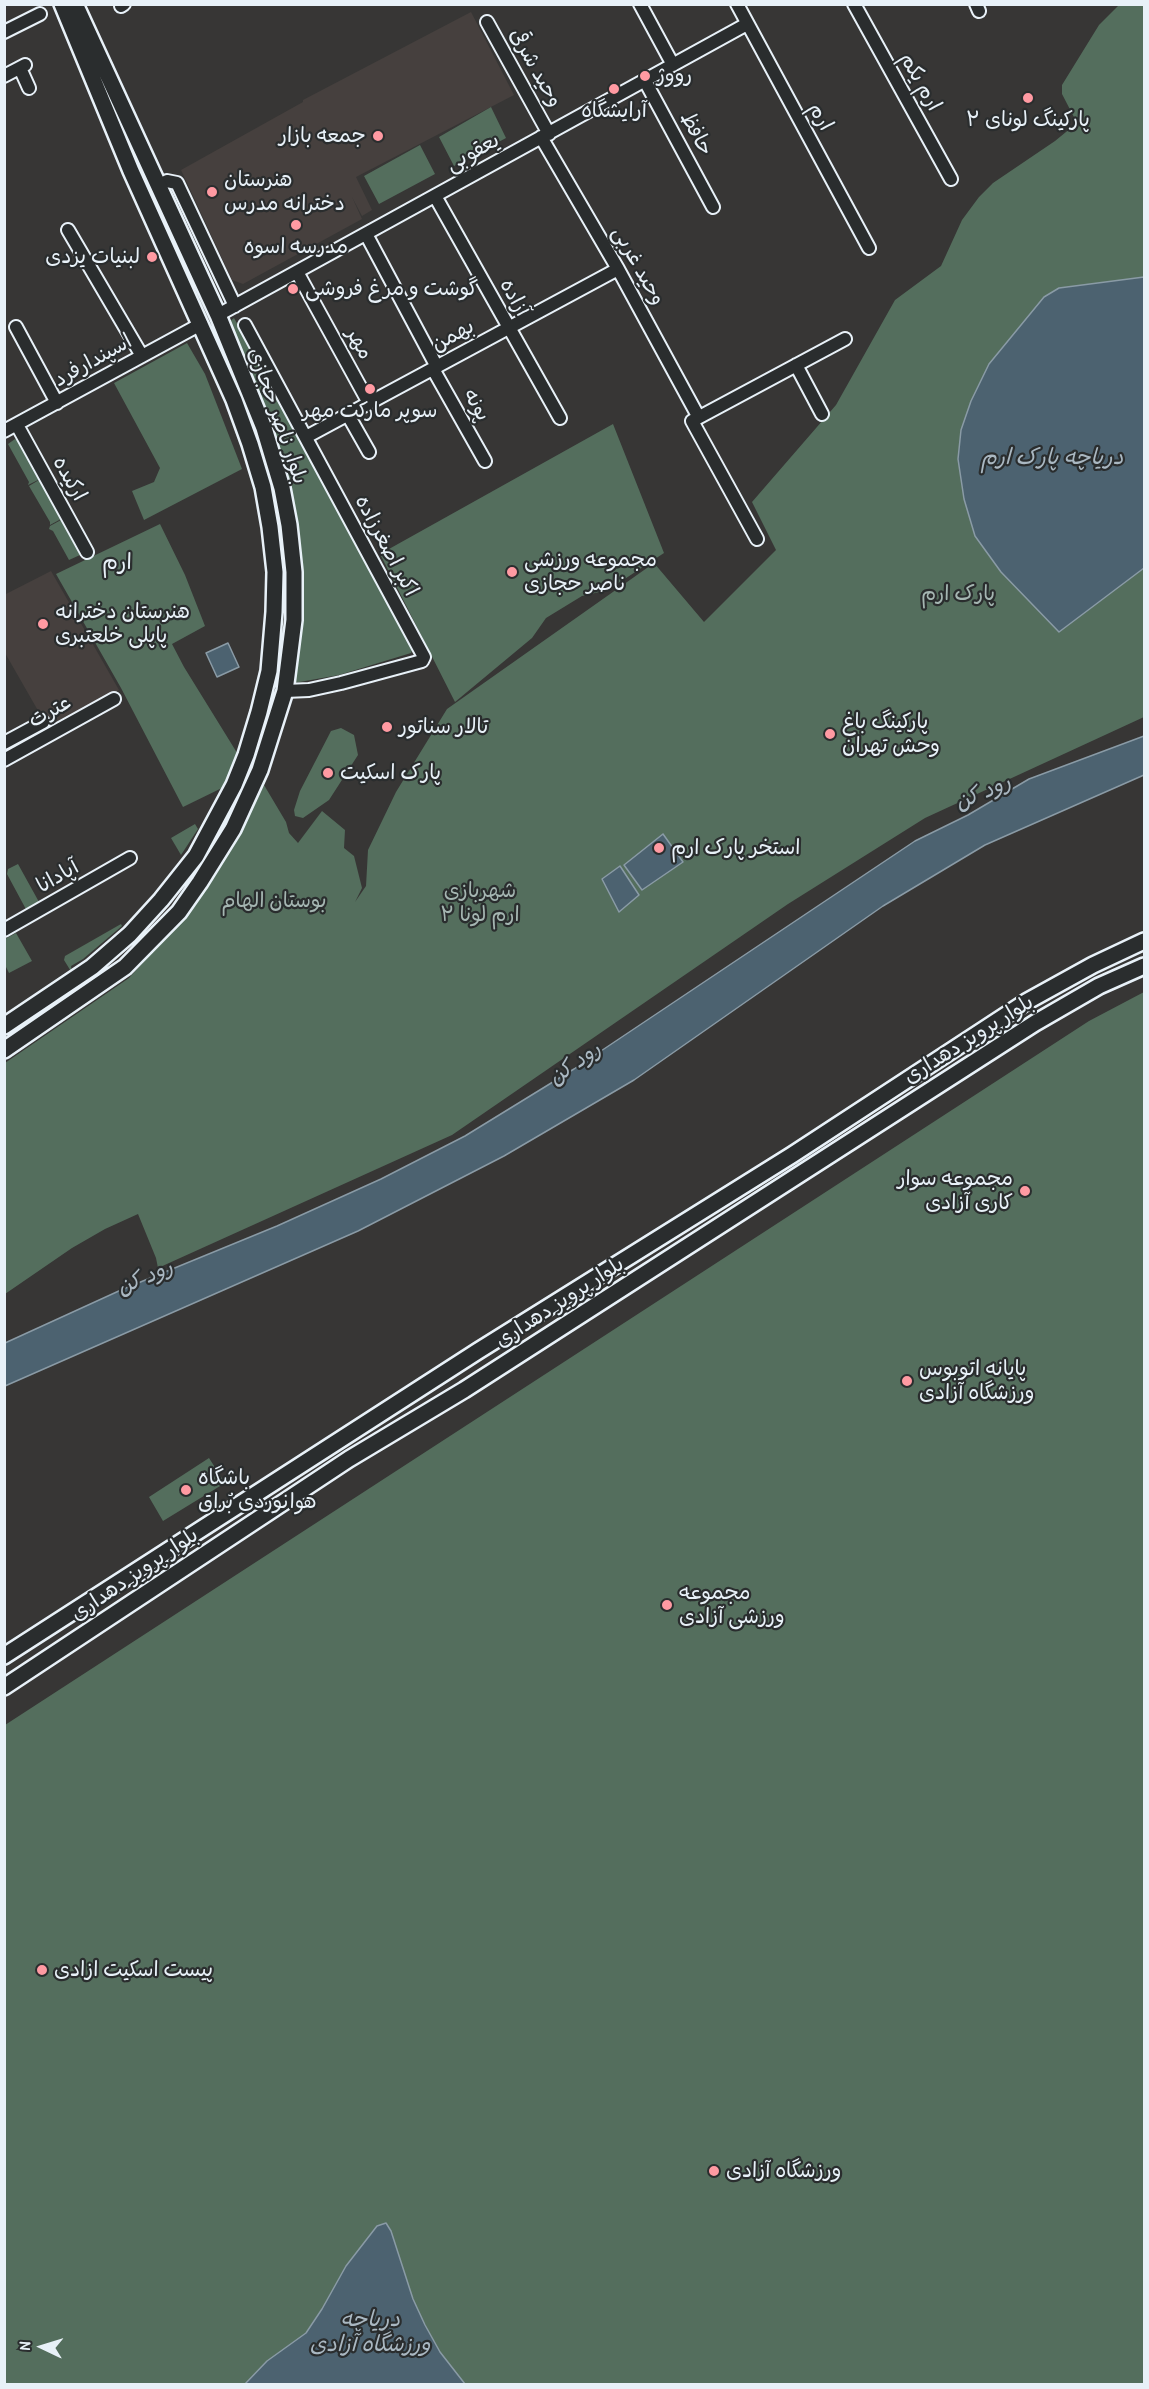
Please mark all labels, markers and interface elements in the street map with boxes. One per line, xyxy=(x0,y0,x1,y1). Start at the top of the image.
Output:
street label: وحید شرقی xyxy=(503,24,567,112)
street label: ارم یکم xyxy=(894,48,946,116)
place label: رووژ xyxy=(657,63,692,89)
marker: رووژ xyxy=(638,69,652,83)
marker: آرایشگاه xyxy=(607,82,621,96)
marker: پارکینگ لونای ۲ xyxy=(1021,91,1035,105)
place label: آرایشگاه xyxy=(581,98,647,124)
street label: ارم xyxy=(802,98,838,136)
place label: پارکینگ لونای ۲ xyxy=(966,107,1090,133)
street label: حافظ xyxy=(674,108,718,160)
place label: جمعه‌ بازار xyxy=(279,123,366,149)
street label: یعقوبی xyxy=(442,128,504,178)
marker: جمعه‌ بازار xyxy=(371,129,385,143)
place label: هنرستان دخترانه مدرس xyxy=(224,167,345,217)
marker: هنرستان دخترانه مدرس xyxy=(205,185,219,199)
marker: مدرسه اسوه xyxy=(289,218,303,232)
street label: وحید غربی xyxy=(606,222,670,310)
place label: مدرسه اسوه xyxy=(244,234,348,260)
place label: لبنیات یزدی xyxy=(45,244,140,270)
marker: لبنیات یزدی xyxy=(145,250,159,264)
street label: آزاده xyxy=(494,275,534,321)
place label: گوشت و مرغ فروشی xyxy=(305,276,478,302)
marker: گوشت و مرغ فروشی xyxy=(286,282,300,296)
street label: بهمن xyxy=(427,314,479,358)
street label: مهر xyxy=(340,324,378,364)
street label: اسپندارفرد xyxy=(49,329,137,393)
street label: بلوار ناصر حجازی xyxy=(242,345,312,487)
marker: سوپر مارکت مهر xyxy=(363,382,377,396)
street label: پونه xyxy=(457,384,495,426)
place label: سوپر مارکت مهر xyxy=(303,398,437,424)
water label: دریاچه پارک ارم xyxy=(981,445,1123,471)
street label: ارکیده xyxy=(47,452,91,506)
street label: اکبر اصغرزاده xyxy=(349,491,423,601)
place label: مجموعه ورزشی ناصر حجازی xyxy=(524,547,657,597)
district label: ارم xyxy=(102,550,132,576)
marker: مجموعه ورزشی ناصر حجازی xyxy=(505,565,519,579)
park label: پارک ارم xyxy=(921,581,995,607)
place label: هنرستان دخترانه پاپلی خلعتبری xyxy=(55,599,190,649)
marker: هنرستان دخترانه پاپلی خلعتبری xyxy=(36,617,50,631)
street label: عترت xyxy=(24,690,76,734)
place label: پارکینگ باغ وحش تهران xyxy=(842,709,940,759)
place label: تالار سناتور xyxy=(399,714,488,740)
marker: تالار سناتور xyxy=(380,720,394,734)
marker: پارکینگ باغ وحش تهران xyxy=(823,727,837,741)
place label: پارک اسکیت xyxy=(340,760,441,786)
marker: پارک اسکیت xyxy=(321,766,335,780)
water label: رود کن xyxy=(951,769,1015,817)
place label: استخر پارک ارم xyxy=(671,835,800,861)
marker: استخر پارک ارم xyxy=(652,841,666,855)
street label: آپادانا xyxy=(32,855,84,899)
park label: شهربازی ارم لونا ۲ xyxy=(440,878,520,928)
park label: بوستان الهام xyxy=(221,888,327,914)
street label: بلوار پرویز دهداری xyxy=(899,990,1039,1090)
water label: رود کن xyxy=(544,1036,606,1092)
place label: مجموعه سوار کاری آزادی xyxy=(897,1166,1013,1216)
marker: مجموعه سوار کاری آزادی xyxy=(1018,1184,1032,1198)
street label: بلوار پرویز دهداری xyxy=(491,1252,629,1354)
water label: رود کن xyxy=(113,1254,177,1302)
place label: پایانه اتوبوس ورزشگاه آزادی xyxy=(919,1356,1034,1406)
marker: پایانه اتوبوس ورزشگاه آزادی xyxy=(900,1374,914,1388)
place label: باشگاه هوانوردی بُراق xyxy=(198,1465,317,1515)
marker: باشگاه هوانوردی بُراق xyxy=(179,1483,193,1497)
street label: بلوار پرویز دهداری xyxy=(66,1523,204,1627)
place label: مجموعه ورزشی آزادی xyxy=(679,1580,785,1630)
marker: مجموعه ورزشی آزادی xyxy=(660,1598,674,1612)
place label: پیست اسکیت ازادی xyxy=(54,1957,213,1983)
marker: پیست اسکیت ازادی xyxy=(35,1963,49,1977)
place label: ورزشگاه آزادی xyxy=(726,2158,841,2184)
marker: ورزشگاه آزادی xyxy=(707,2164,721,2178)
water label: دریاچه ورزشگاه آزادی xyxy=(310,2307,430,2358)
north arrow xyxy=(12,2317,72,2377)
text: N xyxy=(13,2341,35,2351)

